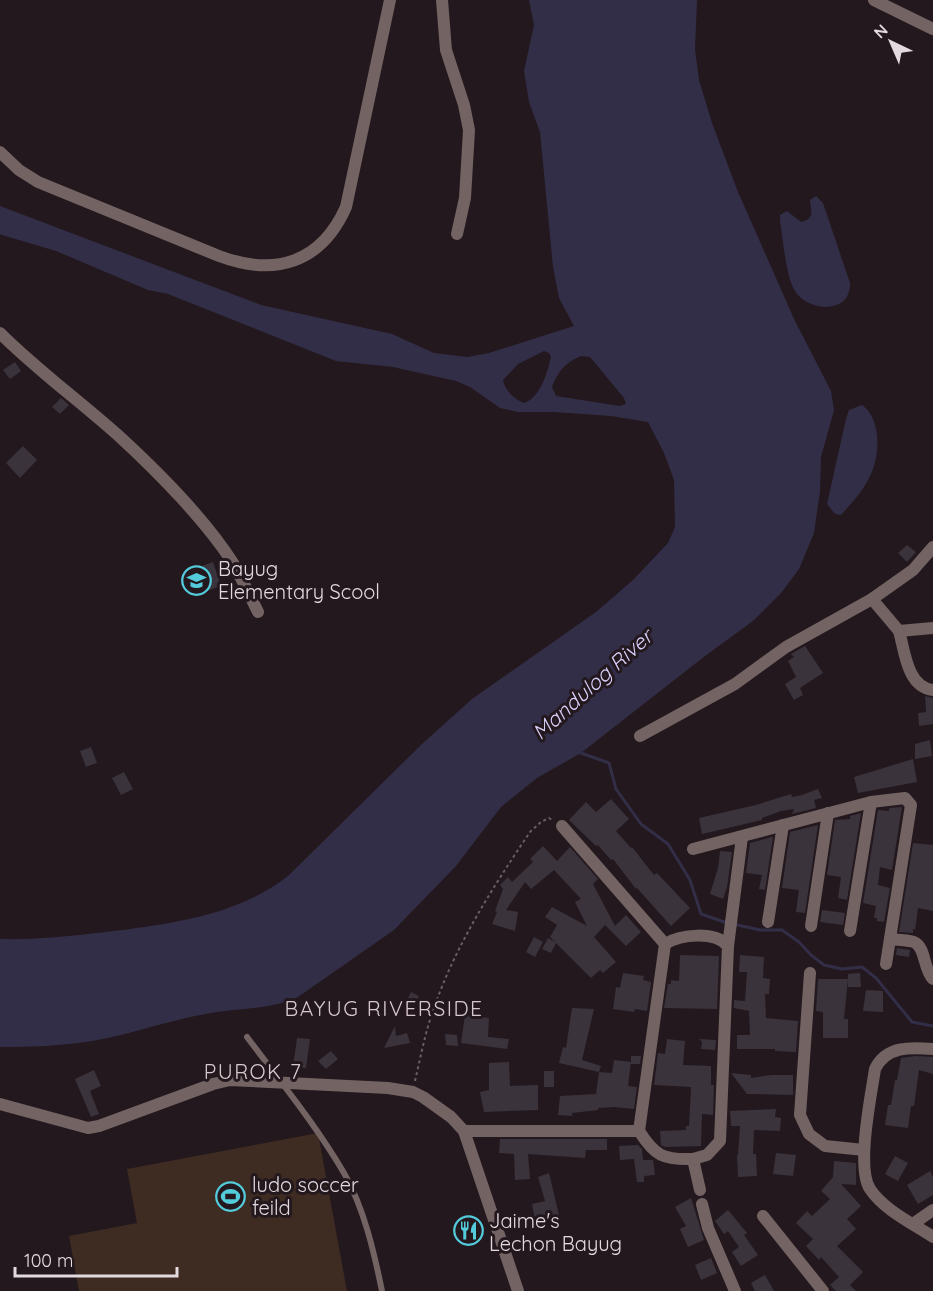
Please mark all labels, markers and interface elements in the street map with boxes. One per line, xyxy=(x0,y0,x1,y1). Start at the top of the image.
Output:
north arrow xyxy=(861,12,921,72)
text: N xyxy=(869,20,892,42)
place label: Bayug Elementary Scool xyxy=(218,556,380,604)
school or university icon: Bayug Elementary Scool xyxy=(181,564,213,596)
water label: Mandulog River xyxy=(526,621,660,745)
district label: BAYUG RIVERSIDE xyxy=(284,995,484,1021)
district label: PUROK 7 xyxy=(204,1058,302,1084)
place label: ludo soccer feild xyxy=(252,1172,359,1220)
sports icon: ludo soccer feild xyxy=(215,1180,247,1212)
place label: Jaime's Lechon Bayug xyxy=(489,1208,622,1256)
restaurant icon: Jaime's Lechon Bayug xyxy=(452,1215,484,1247)
scale bar xyxy=(15,1240,177,1278)
text: 100 m xyxy=(24,1249,73,1272)

